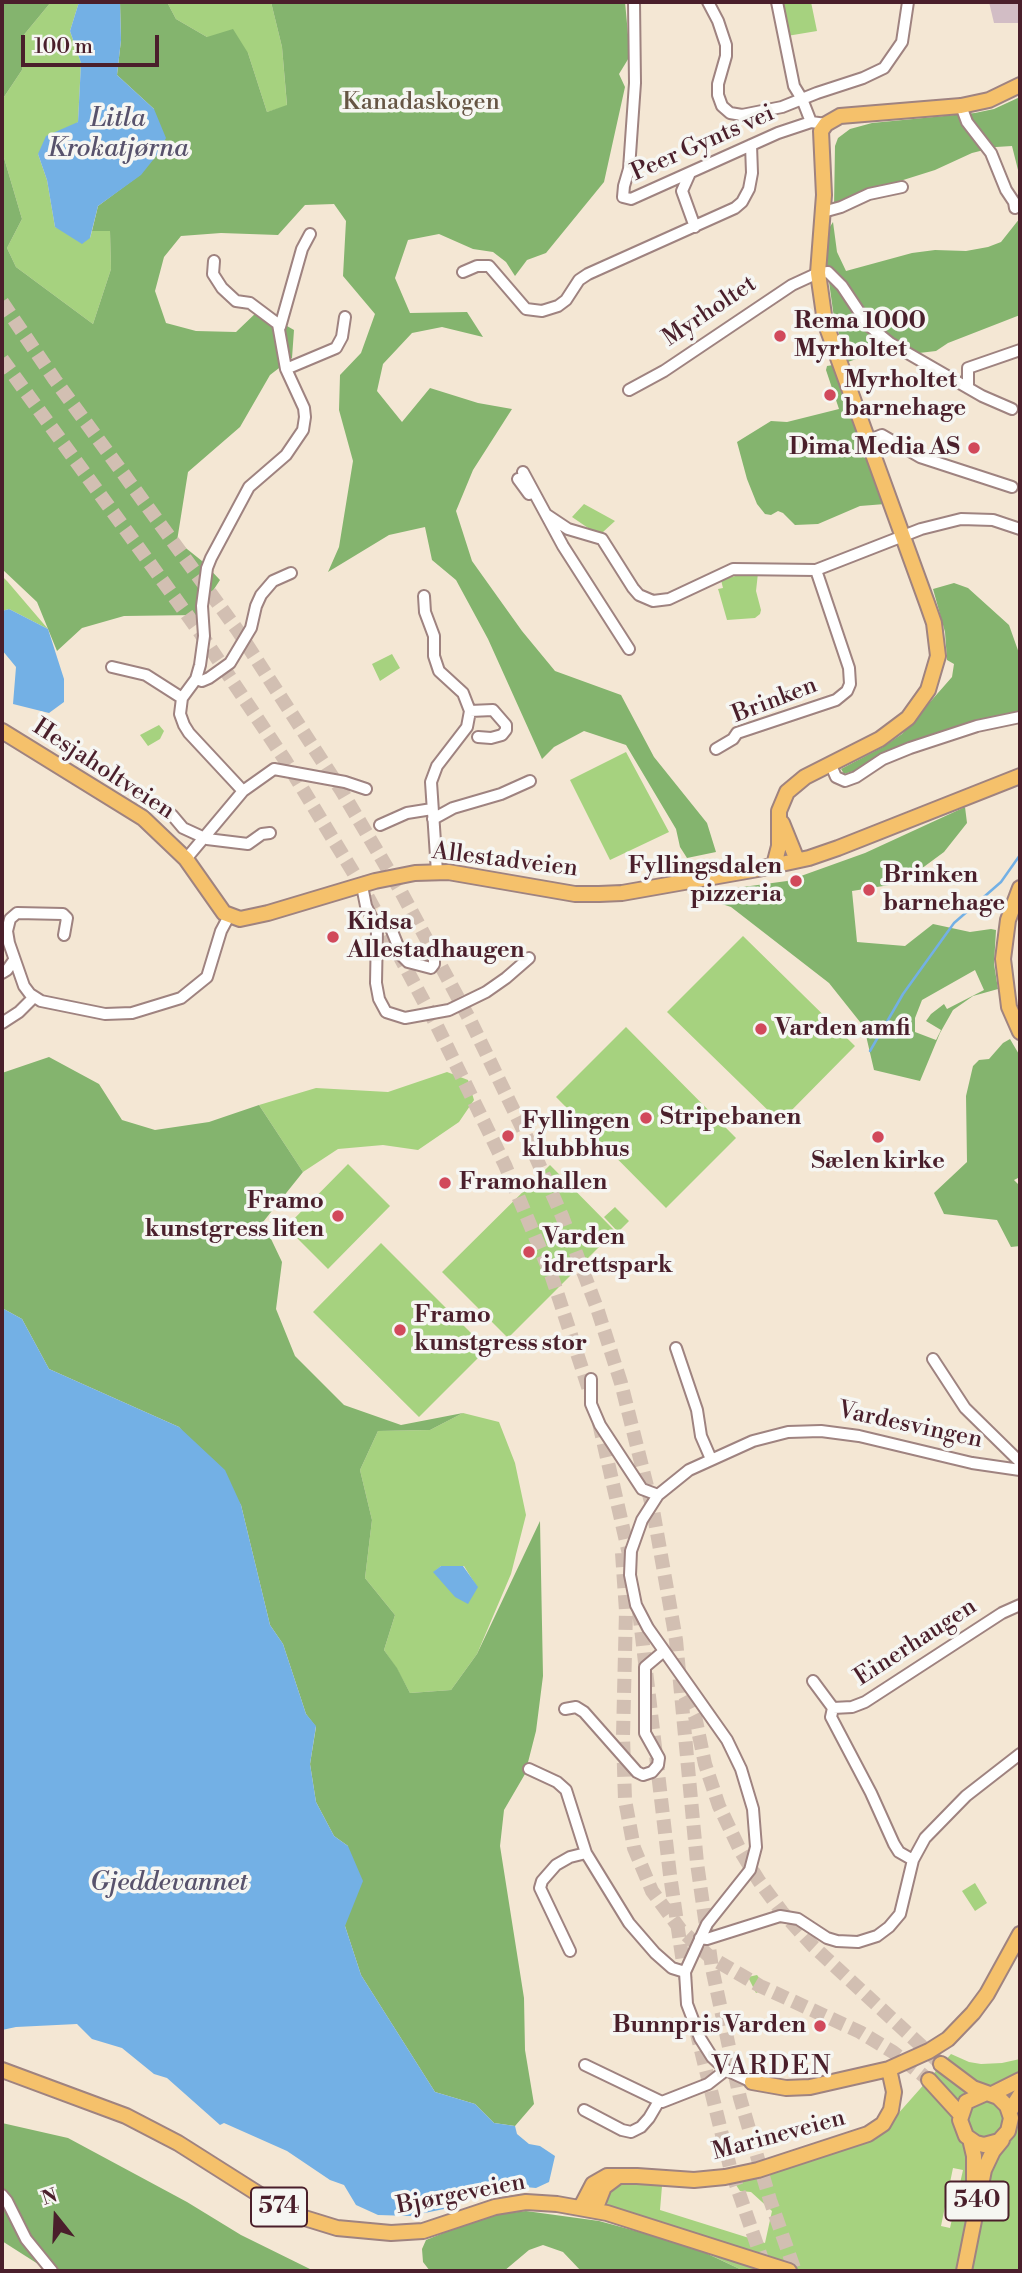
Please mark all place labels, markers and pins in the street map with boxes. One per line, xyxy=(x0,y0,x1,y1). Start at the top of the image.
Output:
place label: Rema 1000 Myrholtet xyxy=(794,308,926,364)
marker: Rema 1000 Myrholtet xyxy=(772,328,788,344)
place label: Myrholtet barnehage xyxy=(844,367,966,423)
marker: Myrholtet barnehage xyxy=(822,387,838,403)
place label: Dima Media AS xyxy=(789,434,960,462)
marker: Dima Media AS xyxy=(966,440,982,456)
place label: Fyllingsdalen pizzeria xyxy=(628,853,782,909)
place label: Brinken barnehage xyxy=(883,862,1005,918)
marker: Fyllingsdalen pizzeria xyxy=(788,873,804,889)
marker: Brinken barnehage xyxy=(861,882,877,898)
place label: Kidsa Allestadhaugen xyxy=(347,909,524,965)
marker: Kidsa Allestadhaugen xyxy=(325,929,341,945)
place label: Varden amfi xyxy=(775,1015,910,1043)
marker: Varden amfi xyxy=(753,1021,769,1037)
place label: Stripebanen xyxy=(660,1104,801,1132)
place label: Fyllingen klubbhus xyxy=(522,1108,630,1164)
marker: Stripebanen xyxy=(638,1110,654,1126)
marker: Fyllingen klubbhus xyxy=(500,1128,516,1144)
marker: Sælen kirke xyxy=(870,1129,886,1145)
place label: Sælen kirke xyxy=(811,1148,945,1176)
place label: Framohallen xyxy=(459,1169,607,1197)
marker: Framohallen xyxy=(437,1175,453,1191)
place label: Framo kunstgress liten xyxy=(145,1188,324,1244)
marker: Framo kunstgress liten xyxy=(330,1208,346,1224)
place label: Varden idrettspark xyxy=(543,1224,673,1280)
marker: Varden idrettspark xyxy=(521,1244,537,1260)
place label: Framo kunstgress stor xyxy=(414,1302,587,1358)
marker: Framo kunstgress stor xyxy=(392,1322,408,1338)
place label: Bunnpris Varden xyxy=(612,2012,806,2040)
marker: Bunnpris Varden xyxy=(812,2018,828,2034)

